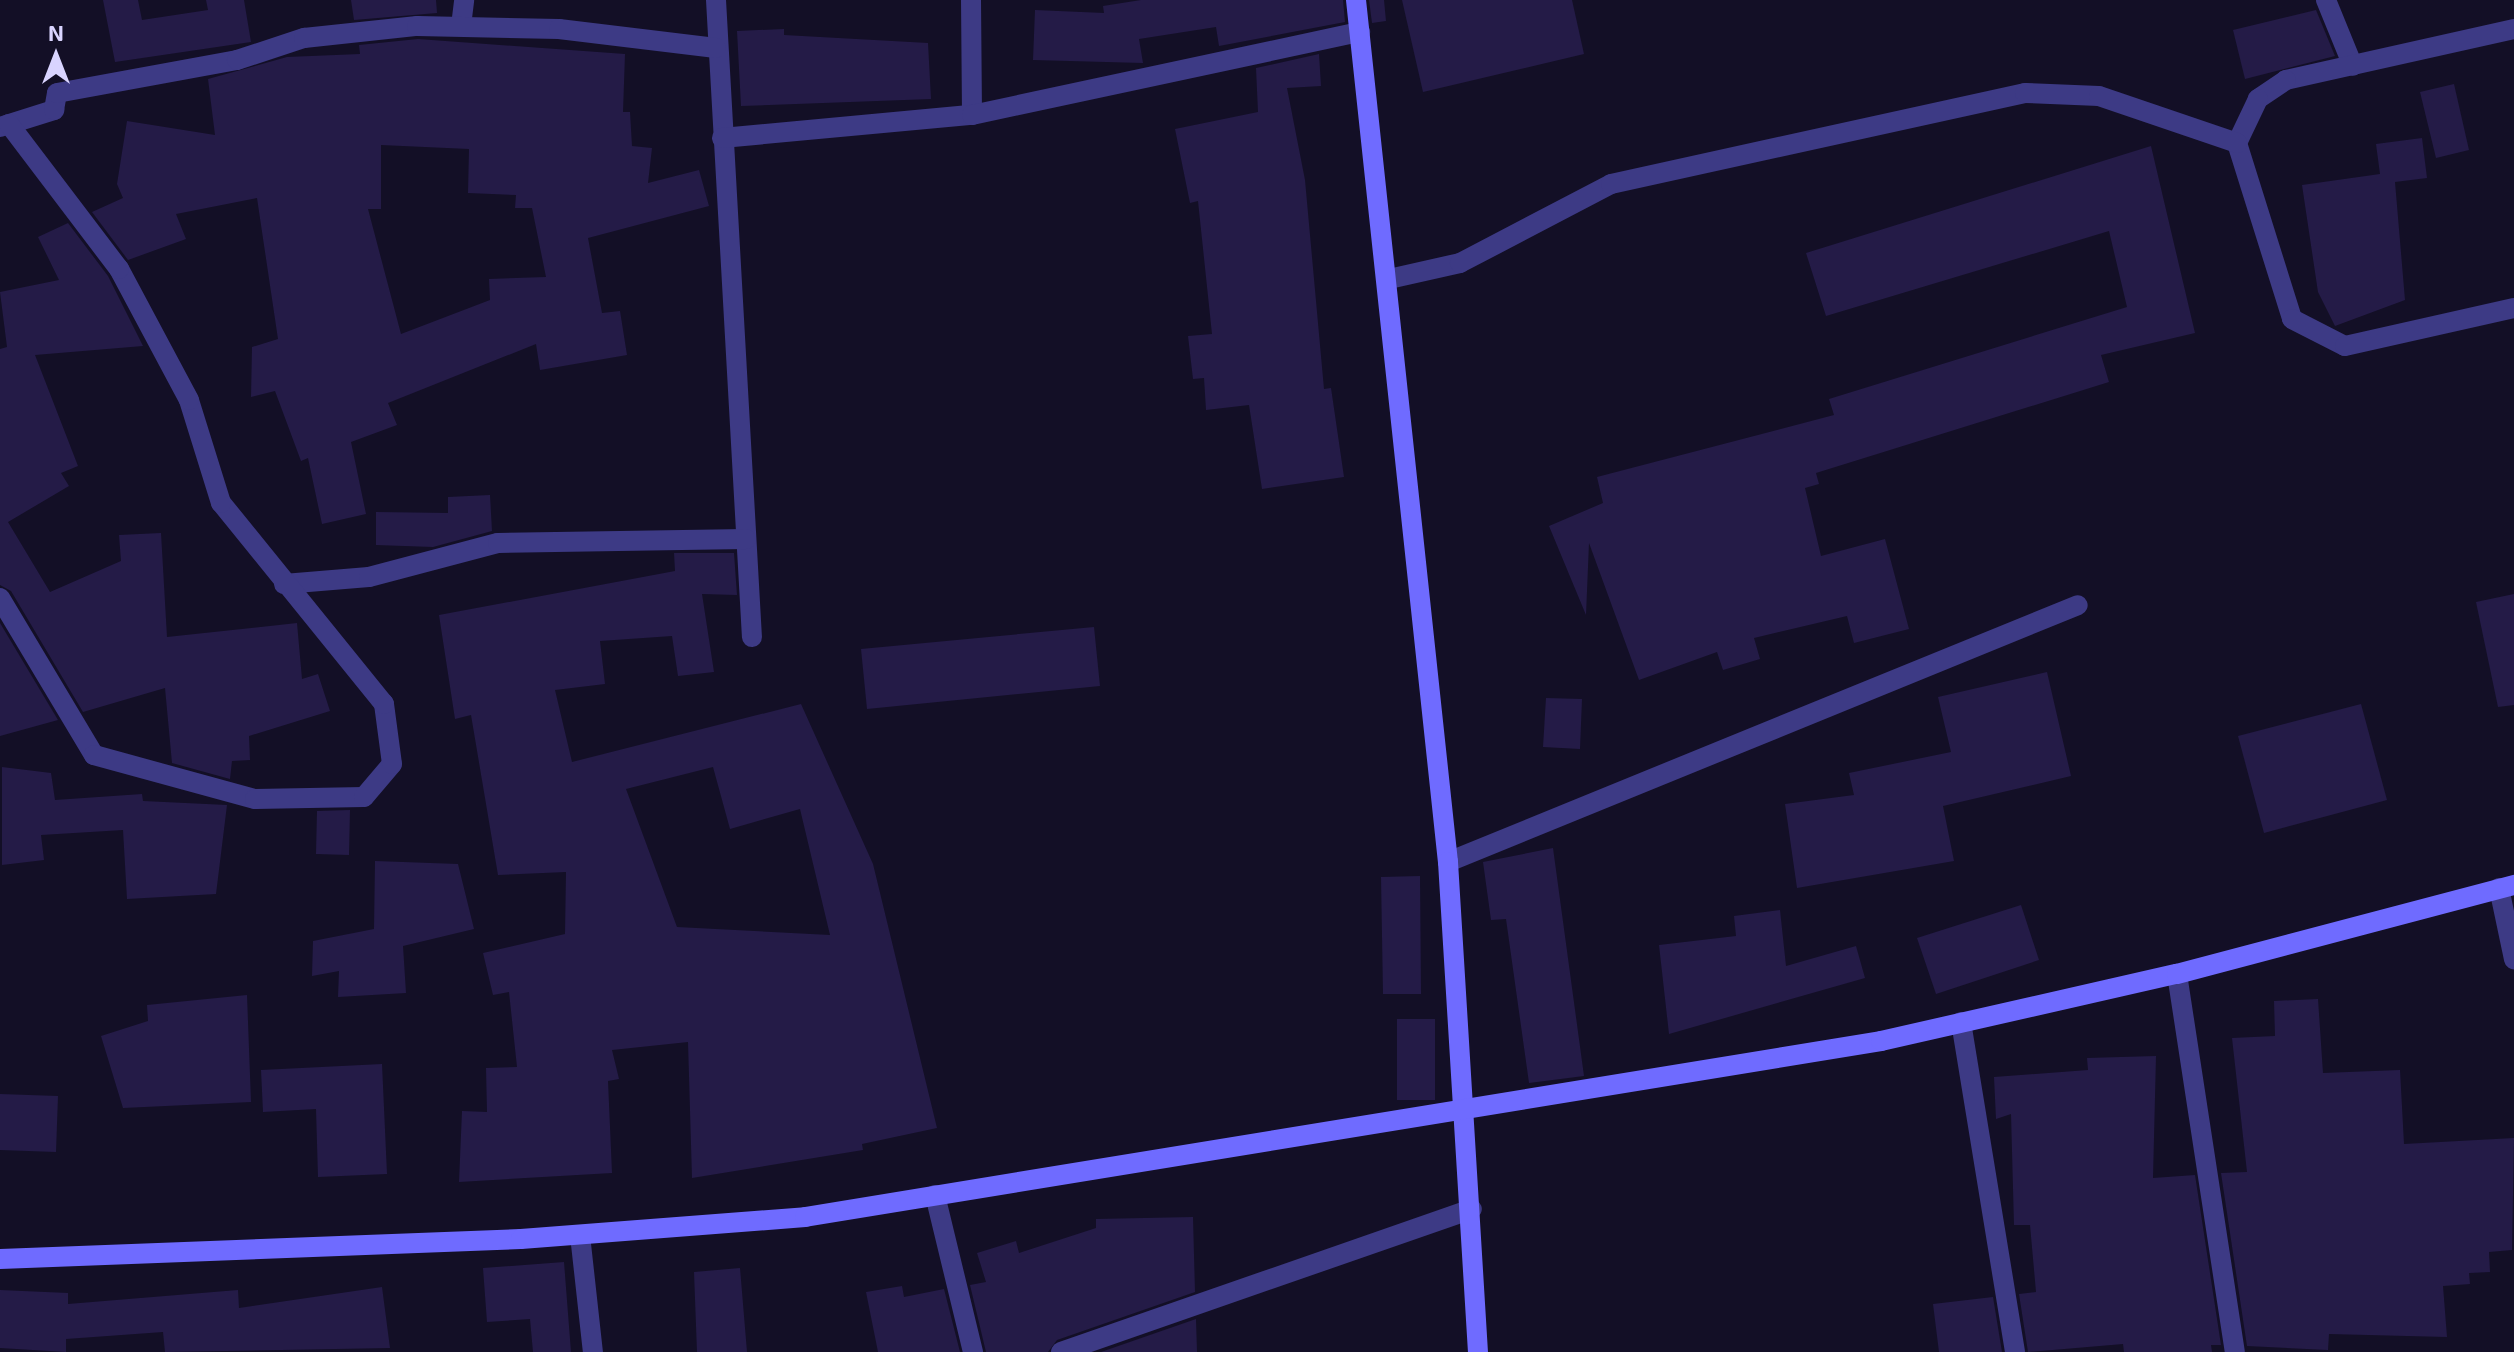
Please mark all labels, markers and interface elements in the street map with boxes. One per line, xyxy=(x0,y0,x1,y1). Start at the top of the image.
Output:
north arrow xyxy=(16,16,96,96)
text: N xyxy=(48,19,64,45)

